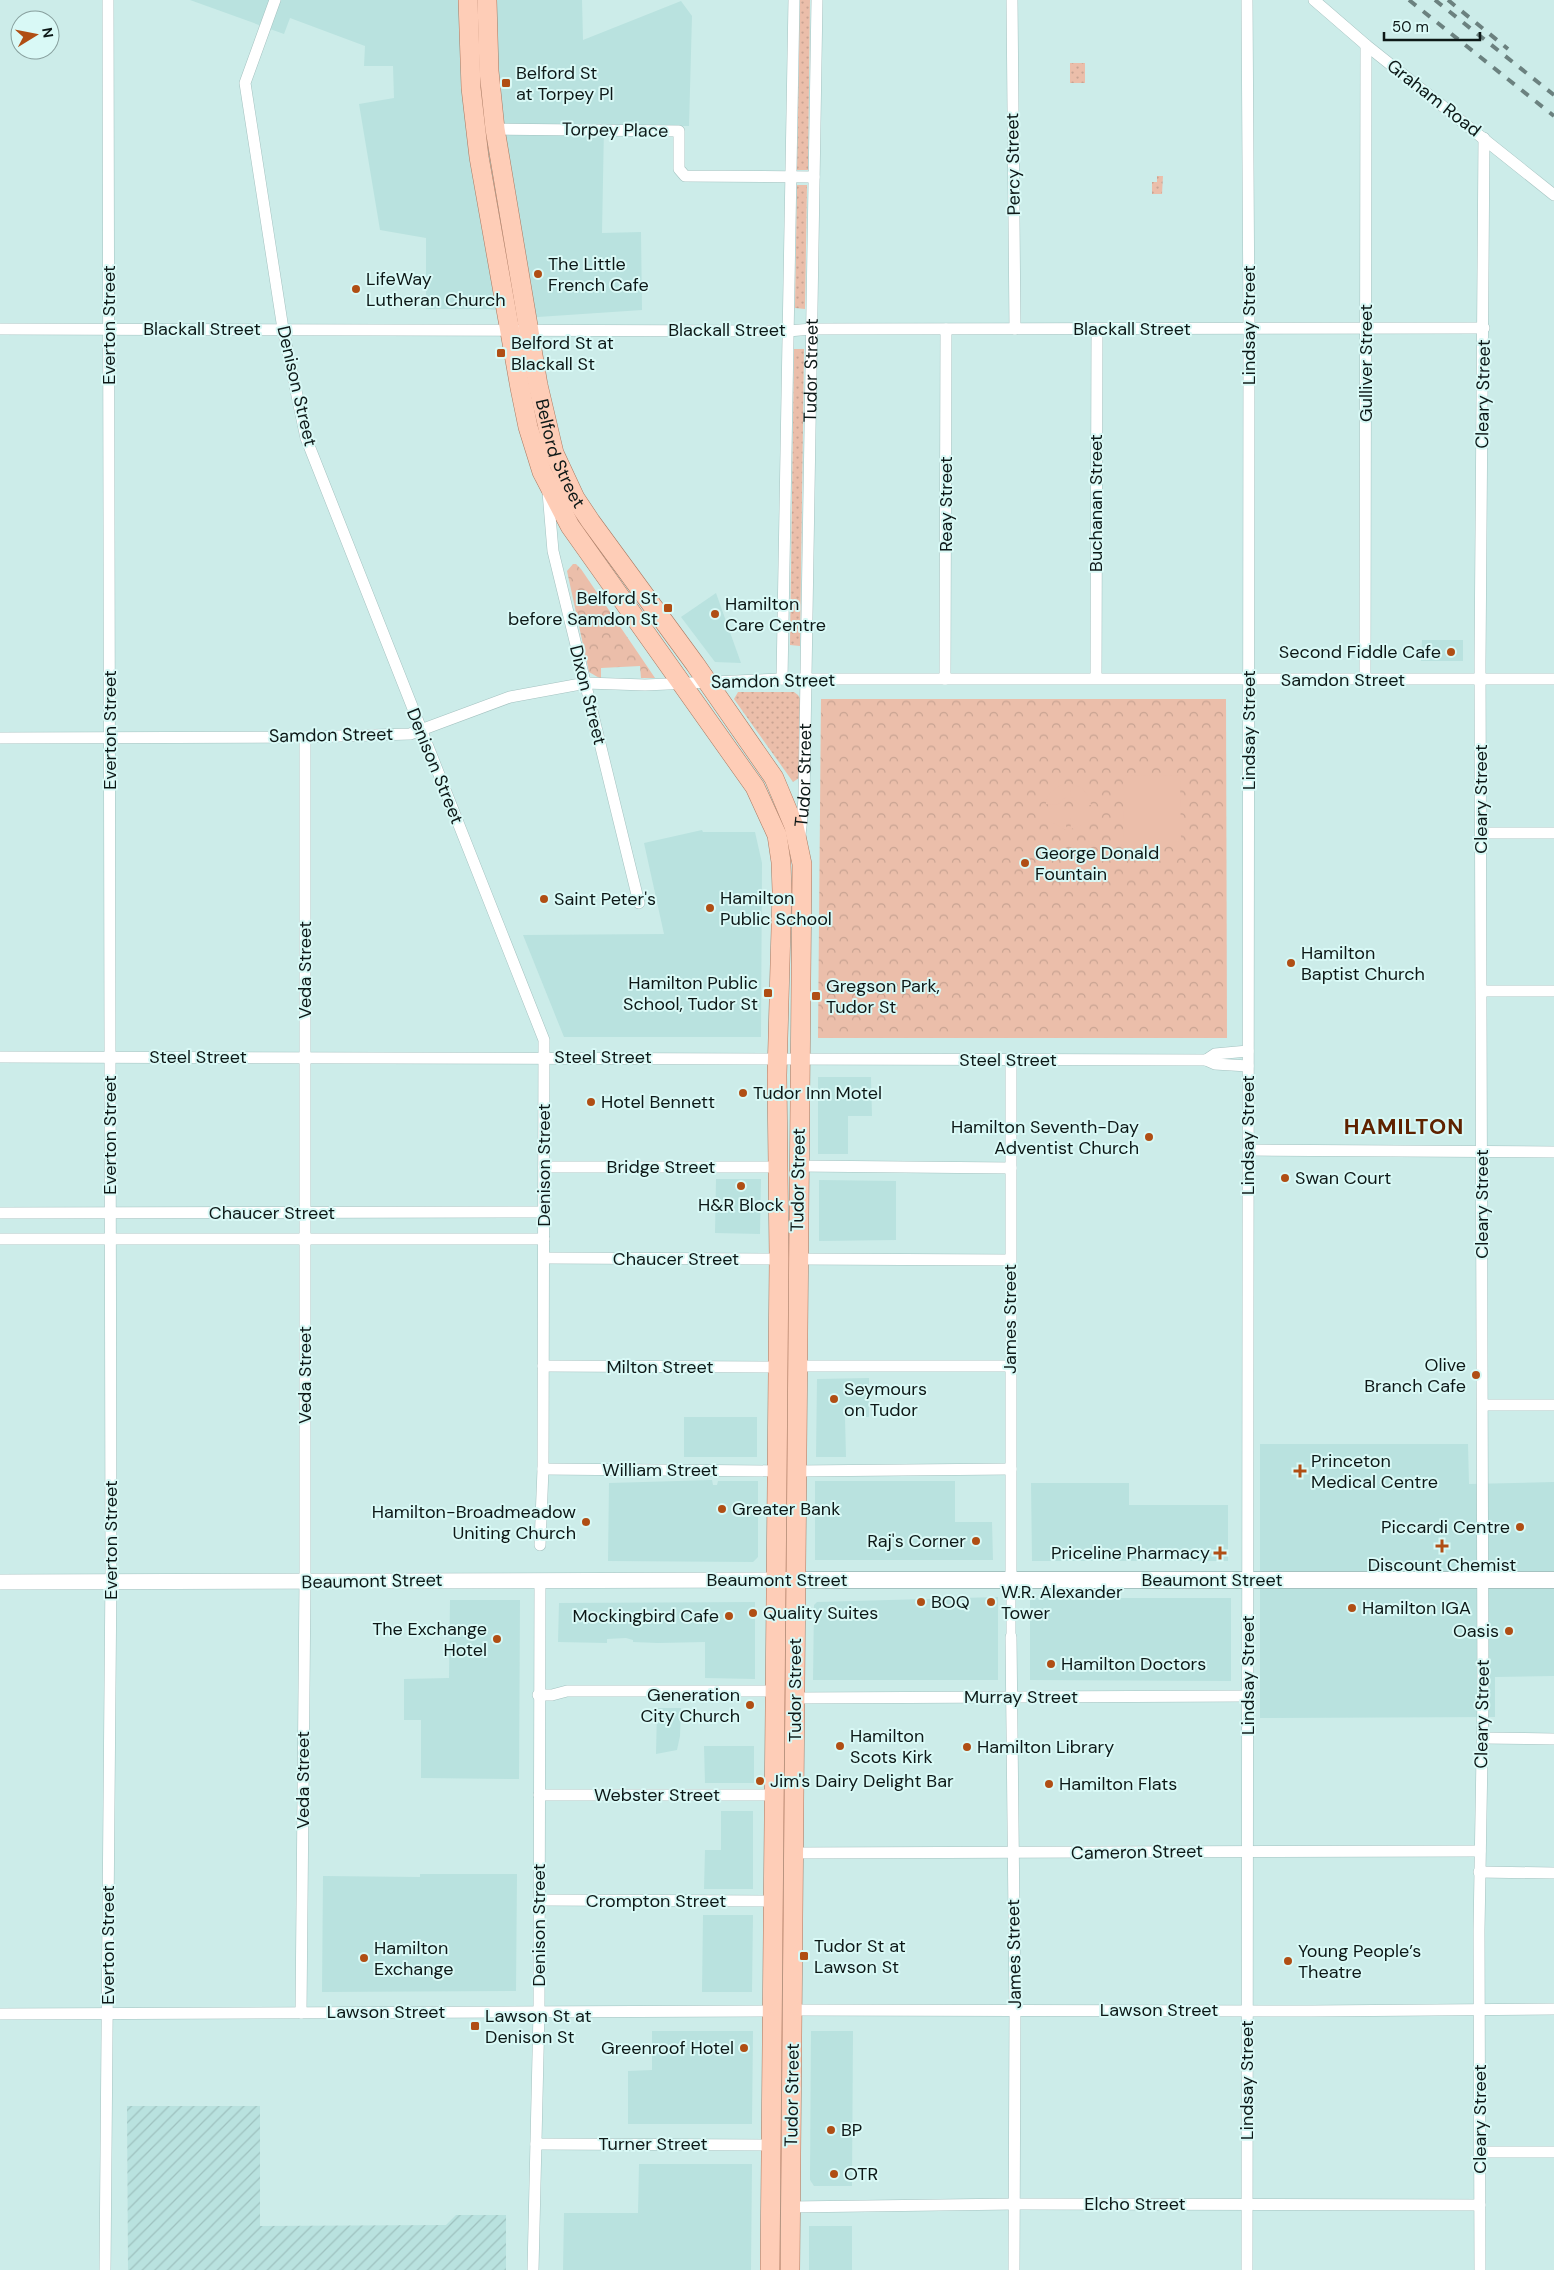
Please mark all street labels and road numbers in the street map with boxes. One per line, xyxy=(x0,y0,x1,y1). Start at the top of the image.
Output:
street label: Graham Road xyxy=(1382,54,1486,142)
street label: Percy Street xyxy=(1000,113,1026,215)
street label: Torpey Place xyxy=(562,117,668,143)
street label: Everton Street xyxy=(97,265,121,385)
street label: Lindsay Street xyxy=(1237,265,1261,385)
street label: Gulliver Street xyxy=(1354,304,1378,422)
street label: Blackall Street xyxy=(143,317,261,341)
street label: Blackall Street xyxy=(1073,317,1191,341)
street label: Blackall Street xyxy=(668,318,786,342)
street label: Tudor Street xyxy=(798,318,824,422)
street label: Denison Street xyxy=(271,323,323,449)
street label: Cleary Street xyxy=(1470,339,1496,449)
street label: Belford Street xyxy=(530,396,591,513)
street label: Buchanan Street xyxy=(1084,434,1108,572)
street label: Reay Street xyxy=(934,456,958,552)
street label: Dixon Street xyxy=(564,643,612,747)
street label: Samdon Street xyxy=(711,668,835,694)
street label: Samdon Street xyxy=(1281,668,1405,692)
street label: Everton Street xyxy=(98,670,122,790)
street label: Lindsay Street xyxy=(1237,670,1261,790)
street label: Denison Street xyxy=(401,704,469,828)
street label: Samdon Street xyxy=(269,722,393,748)
street label: Tudor Street xyxy=(789,723,817,828)
street label: Cleary Street xyxy=(1469,744,1493,854)
street label: Veda Street xyxy=(293,921,317,1019)
street label: Steel Street xyxy=(149,1045,247,1069)
street label: Steel Street xyxy=(554,1045,652,1069)
street label: Steel Street xyxy=(959,1048,1057,1072)
street label: Everton Street xyxy=(98,1075,122,1195)
street label: Lindsay Street xyxy=(1236,1075,1260,1195)
street label: Denison Street xyxy=(532,1103,556,1227)
street label: Tudor Street xyxy=(785,1128,811,1232)
street label: Cleary Street xyxy=(1470,1149,1494,1259)
street label: Bridge Street xyxy=(607,1155,715,1179)
street label: Chaucer Street xyxy=(209,1201,335,1225)
street label: Chaucer Street xyxy=(613,1247,739,1271)
street label: James Street xyxy=(998,1264,1022,1374)
street label: Veda Street xyxy=(293,1326,317,1424)
street label: Milton Street xyxy=(606,1355,714,1379)
street label: William Street xyxy=(602,1458,718,1482)
street label: Everton Street xyxy=(99,1480,123,1600)
street label: Beaumont Street xyxy=(301,1568,443,1594)
street label: Beaumont Street xyxy=(706,1568,848,1592)
street label: Beaumont Street xyxy=(1141,1568,1283,1592)
street label: Lindsay Street xyxy=(1236,1615,1260,1735)
street label: Tudor Street xyxy=(783,1638,807,1742)
street label: Cleary Street xyxy=(1469,1659,1495,1769)
street label: Murray Street xyxy=(964,1685,1078,1709)
street label: Veda Street xyxy=(291,1731,315,1829)
street label: Webster Street xyxy=(594,1783,720,1807)
street label: Cameron Street xyxy=(1071,1839,1203,1865)
street label: Denison Street xyxy=(527,1863,551,1987)
street label: Everton Street xyxy=(96,1885,120,2005)
street label: Crompton Street xyxy=(586,1889,726,1913)
street label: James Street xyxy=(1001,1899,1027,2009)
street label: Lawson Street xyxy=(1100,1998,1218,2022)
street label: Lawson Street xyxy=(327,2000,445,2024)
street label: Lindsay Street xyxy=(1235,2020,1259,2140)
street label: Tudor Street xyxy=(779,2043,805,2147)
street label: Cleary Street xyxy=(1468,2064,1492,2174)
street label: Turner Street xyxy=(598,2132,708,2156)
street label: Elcho Street xyxy=(1084,2192,1186,2216)

